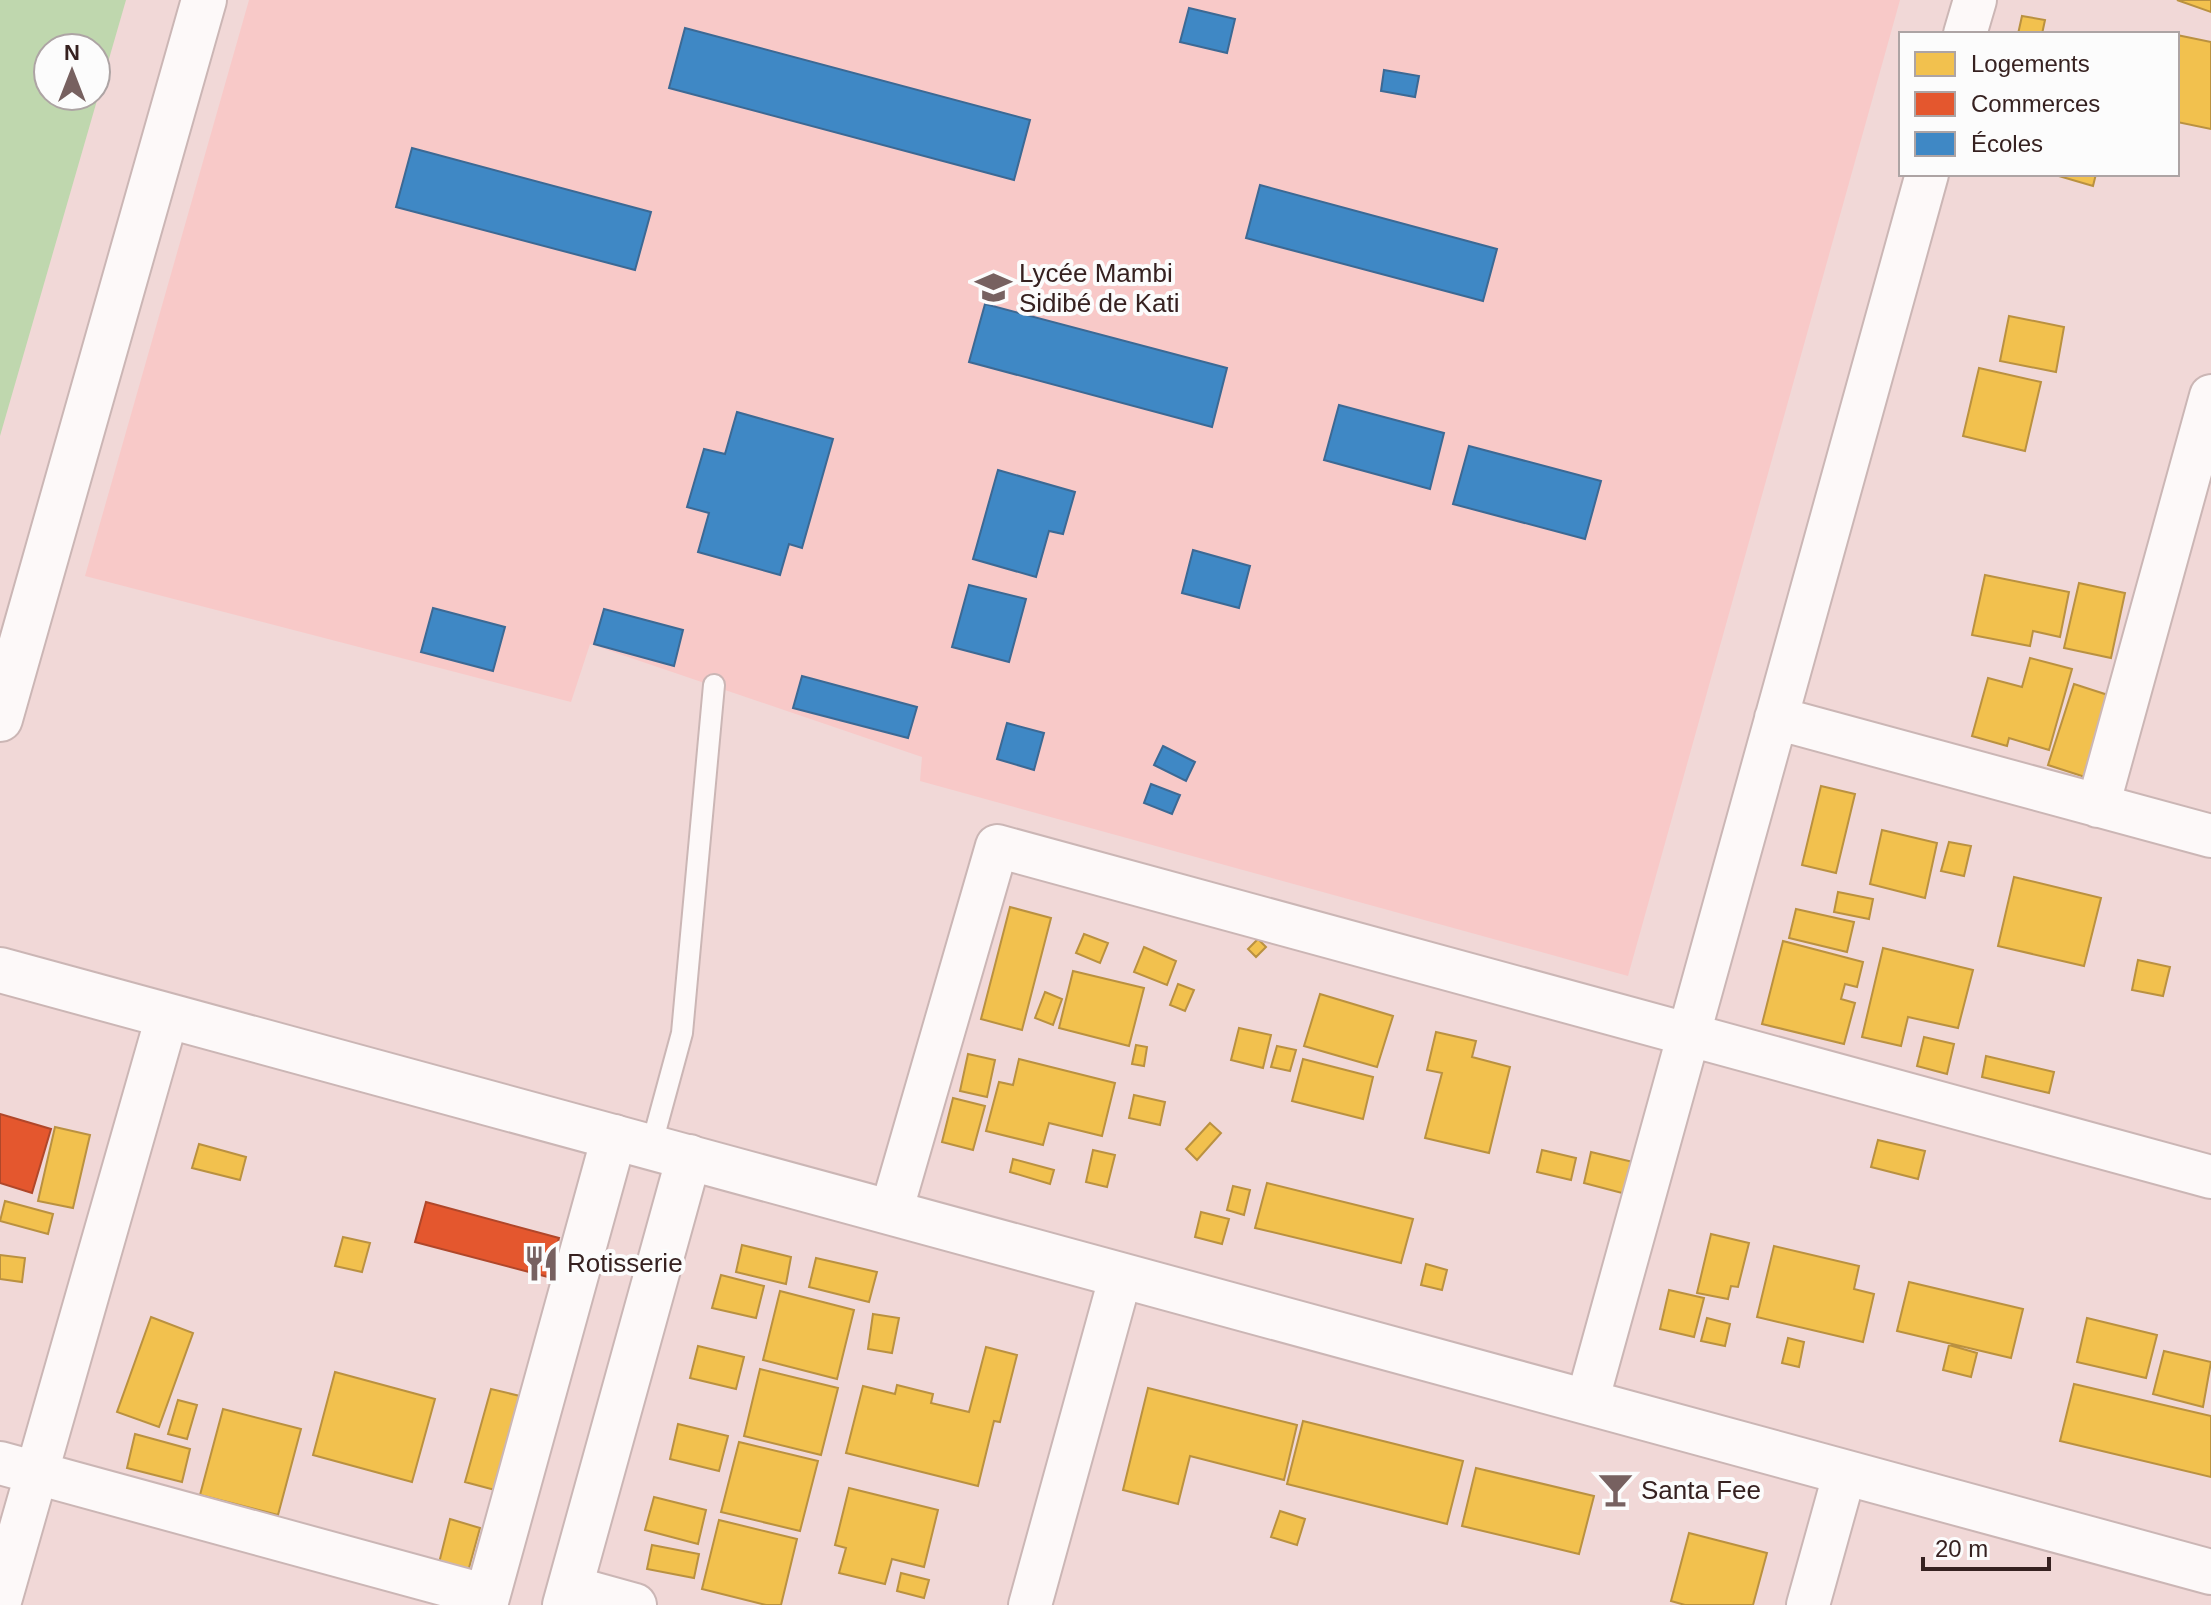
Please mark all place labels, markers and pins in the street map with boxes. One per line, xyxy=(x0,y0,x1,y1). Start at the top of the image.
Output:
place label: Lycée Mambi Sidibé de Kati xyxy=(1019,258,1179,318)
school or university icon: Lycée Mambi Sidibé de Kati xyxy=(974,269,1012,307)
restaurant icon: Rotisserie xyxy=(522,1244,560,1282)
place label: Rotisserie xyxy=(567,1248,683,1278)
bar icon: Santa Fee xyxy=(1596,1471,1634,1509)
place label: Santa Fee xyxy=(1641,1475,1761,1505)

